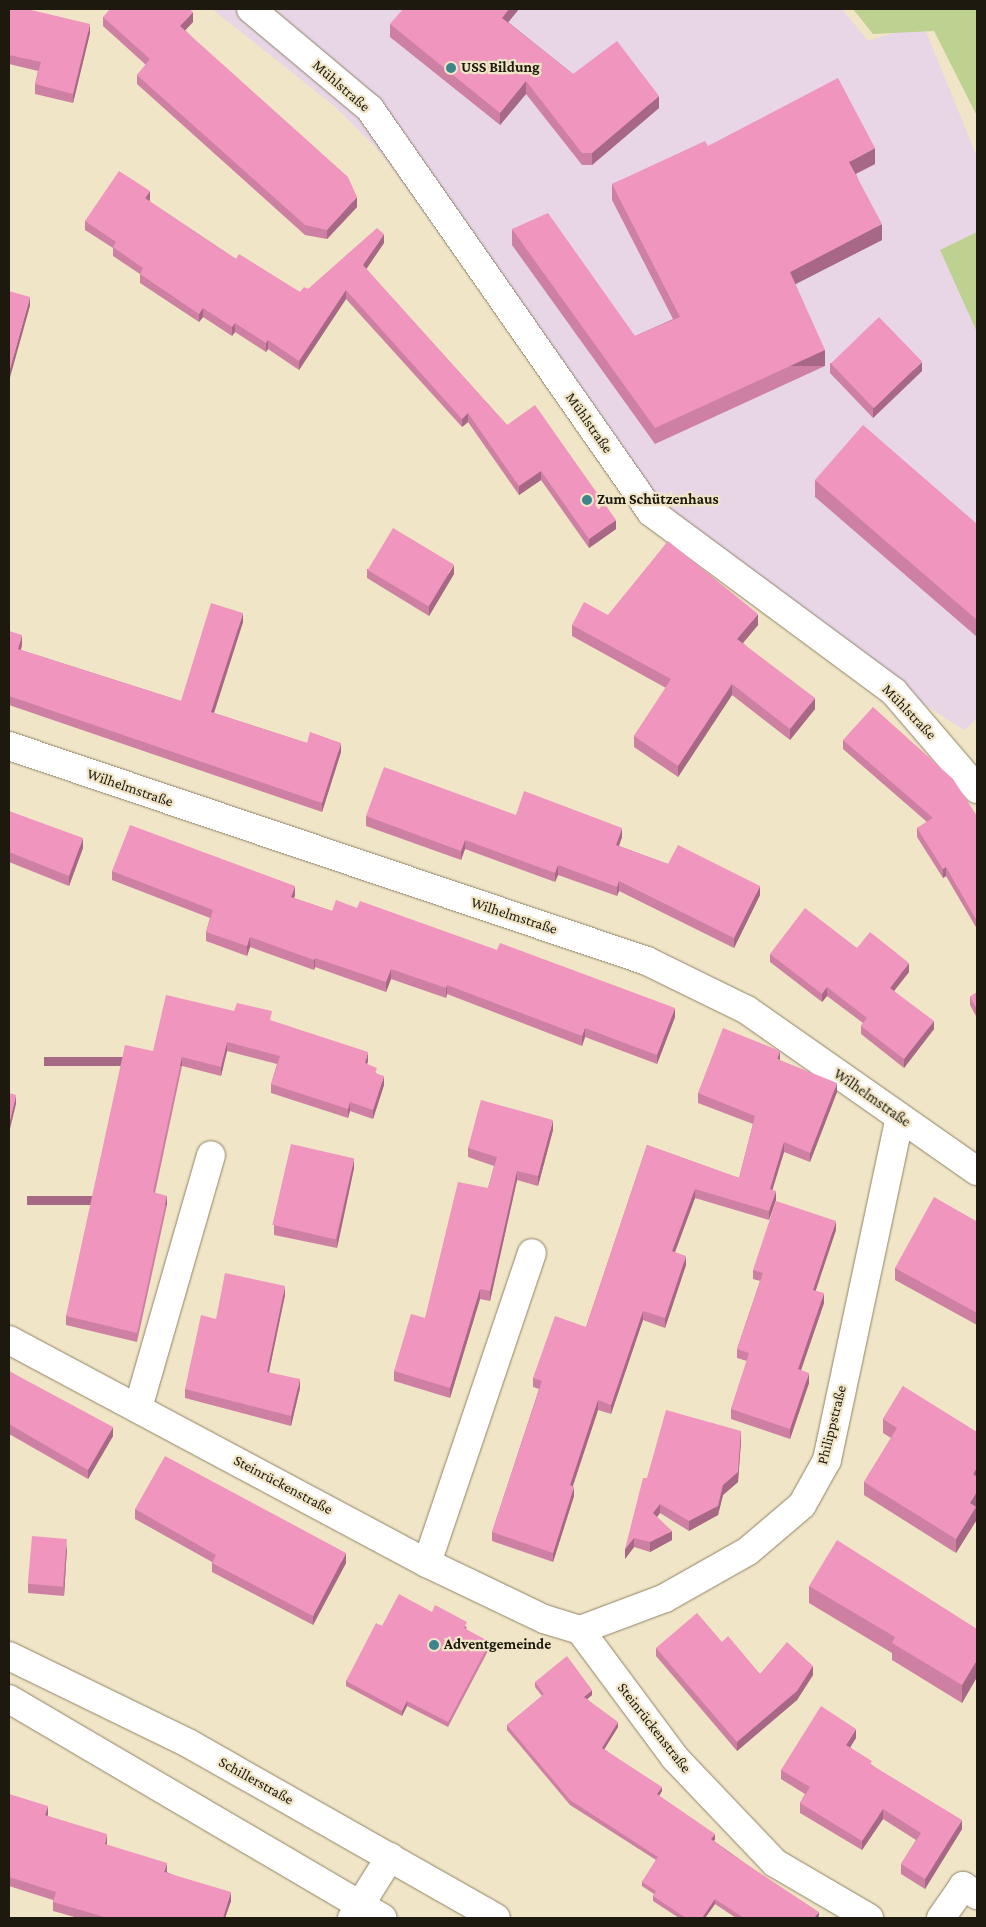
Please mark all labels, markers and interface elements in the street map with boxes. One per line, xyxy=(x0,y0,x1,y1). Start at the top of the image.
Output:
street label: Mühlstraße xyxy=(309,56,373,116)
place label: USS Bildung xyxy=(461,59,540,77)
marker: USS Bildung xyxy=(445,62,457,74)
street label: Mühlstraße xyxy=(562,389,616,457)
place label: Zum Schützenhaus xyxy=(597,491,719,509)
marker: Zum Schützenhaus xyxy=(581,494,593,506)
street label: Mühlstraße xyxy=(878,681,940,743)
street label: Wilhelmstraße xyxy=(85,765,175,811)
street label: Wilhelmstraße xyxy=(469,894,559,938)
street label: Wilhelmstraße xyxy=(830,1065,914,1131)
street label: Philippstraße xyxy=(813,1384,851,1466)
street label: Steinrückenstraße xyxy=(230,1451,336,1519)
place label: Adventgemeinde xyxy=(444,1636,551,1654)
marker: Adventgemeinde xyxy=(428,1639,440,1651)
street label: Steinrückenstraße xyxy=(613,1679,695,1777)
street label: Schillerstraße xyxy=(216,1753,296,1809)

